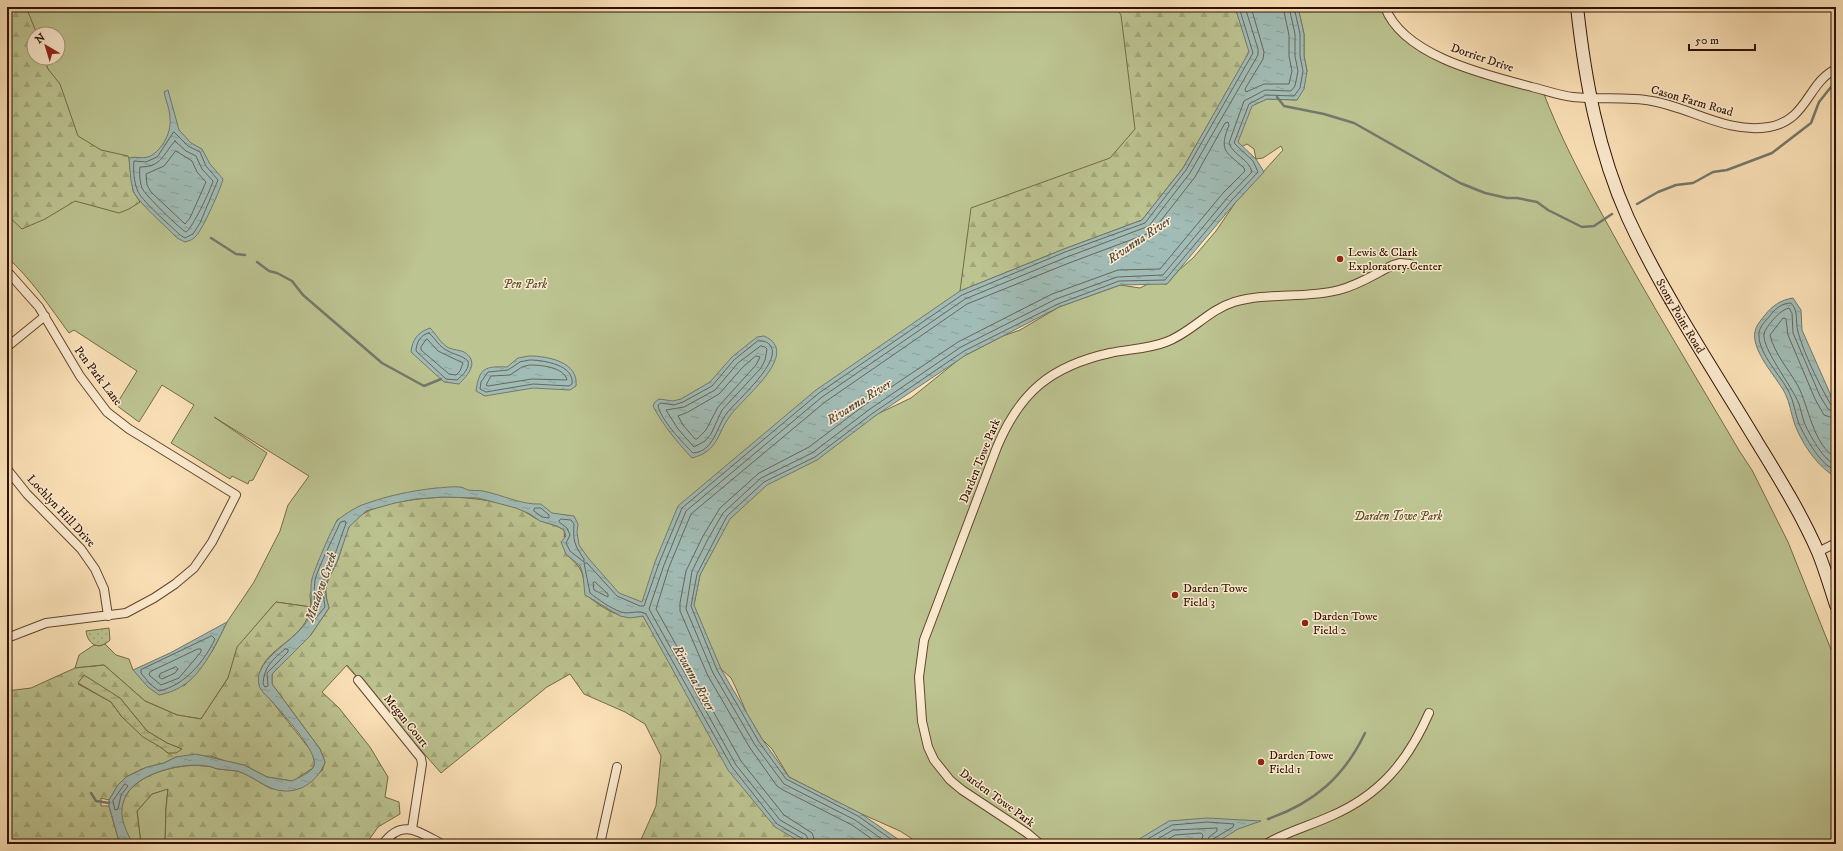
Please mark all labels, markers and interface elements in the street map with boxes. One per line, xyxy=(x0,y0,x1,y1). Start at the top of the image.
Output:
north arrow xyxy=(26,26,66,66)
scale bar xyxy=(1689,26,1755,52)
text: N xyxy=(33,31,48,47)
text: 50 m xyxy=(1695,33,1719,48)
street label: Dorrier Drive xyxy=(1449,40,1515,76)
street label: Cason Farm Road xyxy=(1649,82,1735,120)
water label: Rivanna River xyxy=(1103,212,1175,268)
place label: Lewis & Clark Exploratory Center xyxy=(1348,245,1443,274)
marker: Lewis & Clark Exploratory Center xyxy=(1335,254,1345,264)
street label: Stony Point Road xyxy=(1653,276,1708,356)
park label: Pen Park xyxy=(503,277,547,292)
street label: Pen Park Lane xyxy=(71,343,125,409)
water label: Rivanna River xyxy=(823,375,895,429)
street label: Darden Towe Park xyxy=(956,417,1004,505)
street label: Lochlyn Hill Drive xyxy=(24,472,98,550)
park label: Darden Towe Park xyxy=(1354,509,1442,524)
water label: Meadow Creek xyxy=(301,550,341,625)
place label: Darden Towe Field 3 xyxy=(1183,581,1248,610)
marker: Darden Towe Field 3 xyxy=(1170,590,1180,600)
place label: Darden Towe Field 2 xyxy=(1313,609,1378,638)
marker: Darden Towe Field 2 xyxy=(1300,618,1310,628)
water label: Rivanna River xyxy=(669,641,719,715)
street label: Megan Court xyxy=(380,692,432,751)
place label: Darden Towe Field 1 xyxy=(1269,748,1334,777)
marker: Darden Towe Field 1 xyxy=(1256,757,1266,767)
street label: Darden Towe Park xyxy=(956,766,1038,830)

